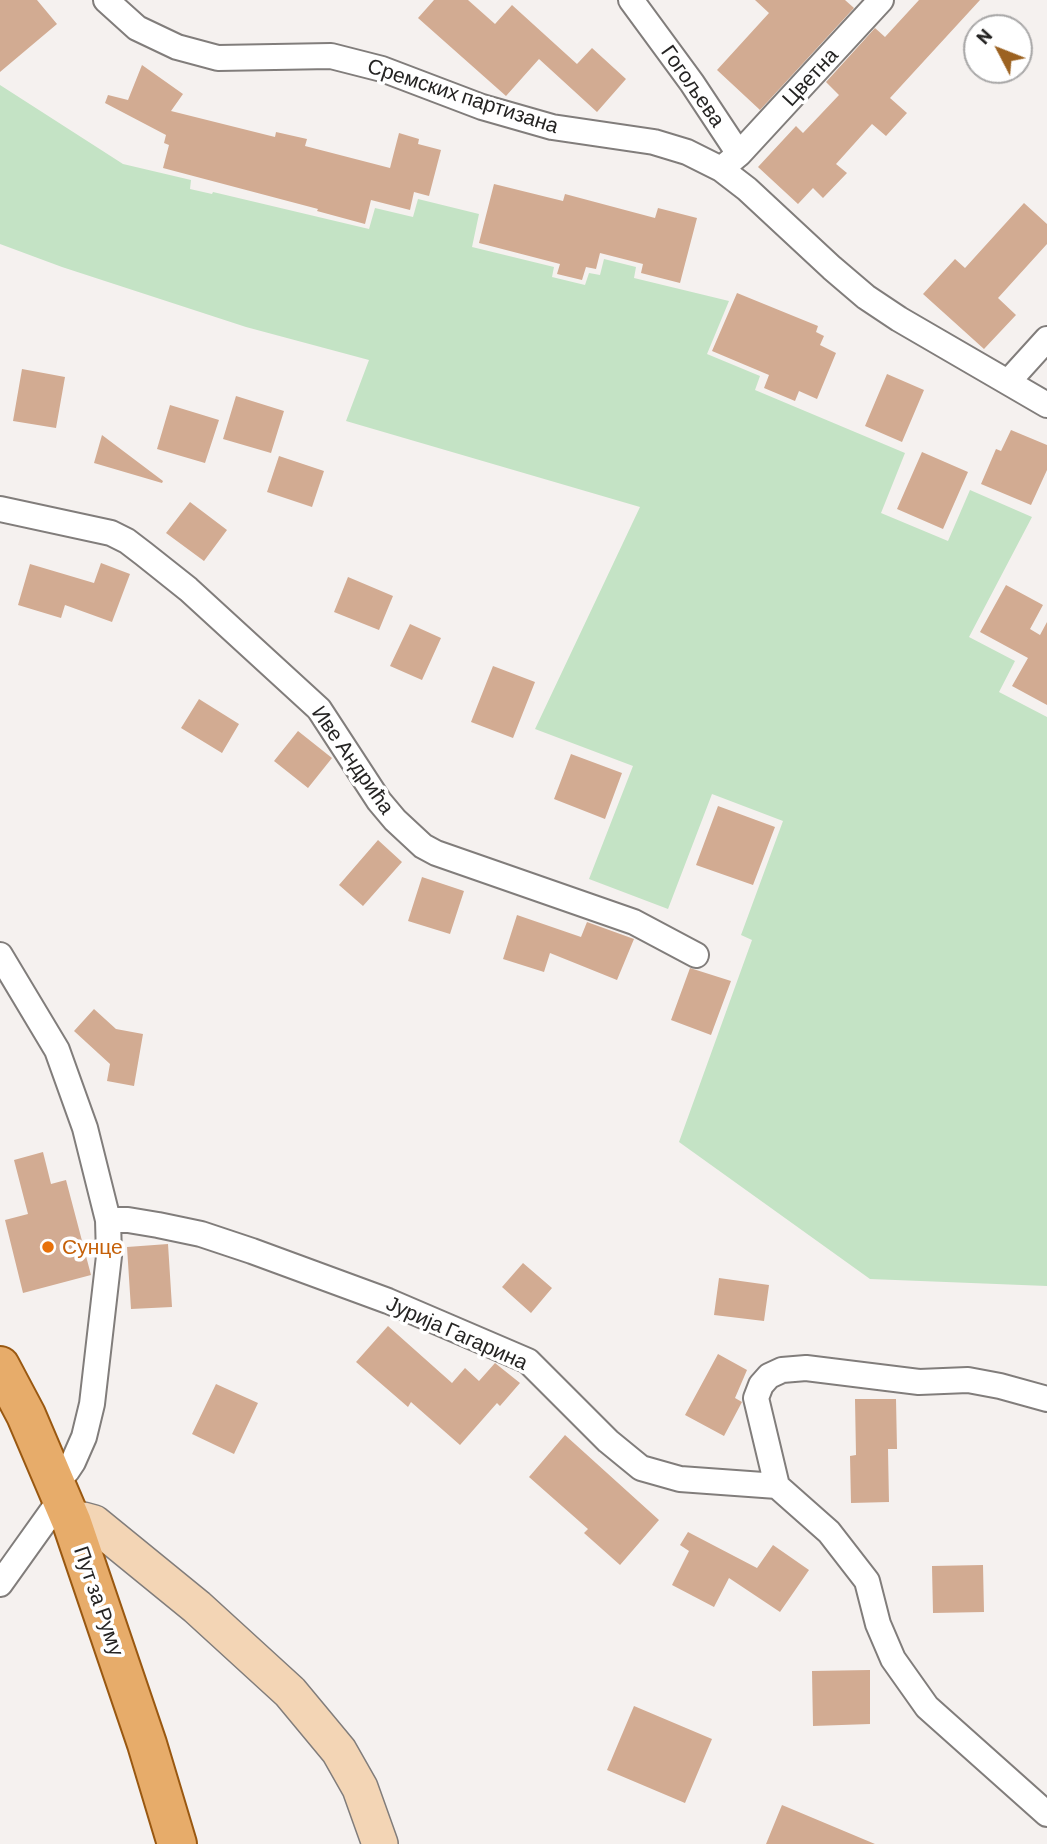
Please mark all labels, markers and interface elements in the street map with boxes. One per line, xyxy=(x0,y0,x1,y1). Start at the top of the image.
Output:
north arrow xyxy=(963,14,1033,84)
text: N xyxy=(971,24,996,48)
street label: Гогољева xyxy=(656,40,730,132)
street label: Цветна xyxy=(777,43,843,111)
street label: Сремских партизана xyxy=(364,53,562,139)
street label: Иве Андрића xyxy=(306,701,400,819)
place label: Сунце xyxy=(62,1234,123,1260)
marker: Сунце xyxy=(40,1239,56,1255)
street label: Јурија Гагарина xyxy=(382,1291,532,1375)
street label: Пут за Руму xyxy=(68,1543,130,1659)

